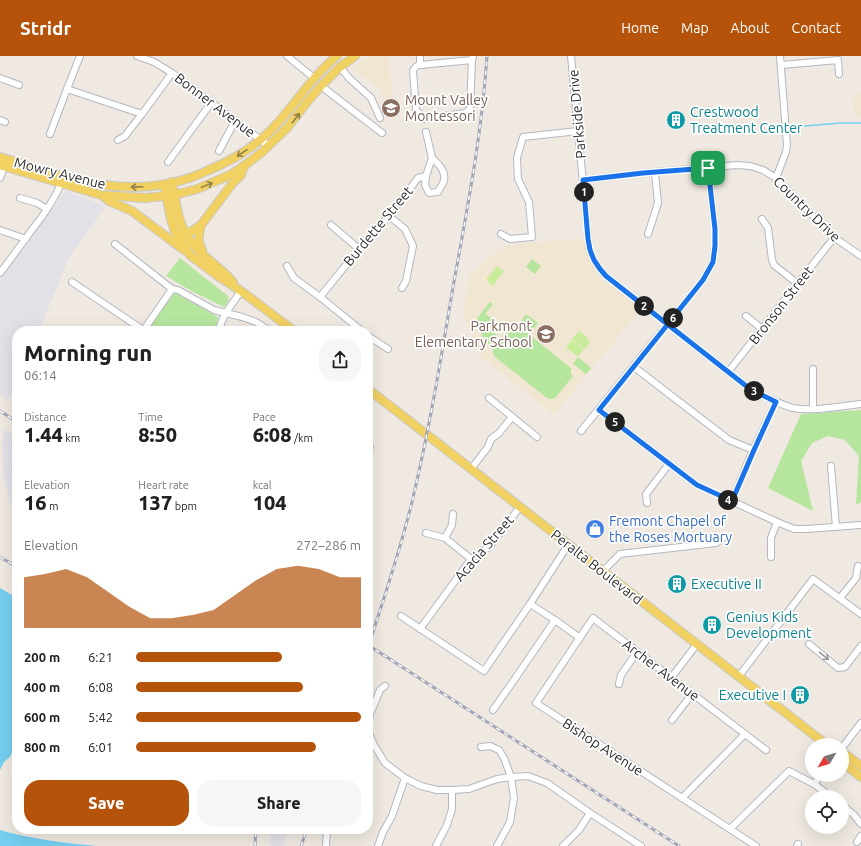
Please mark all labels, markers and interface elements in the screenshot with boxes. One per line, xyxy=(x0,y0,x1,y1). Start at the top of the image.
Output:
text: Stridr xyxy=(20,17,71,39)
text: Home xyxy=(621,20,659,36)
text: Map xyxy=(681,20,709,36)
text: About xyxy=(731,20,770,36)
text: Contact xyxy=(792,20,841,36)
street label: Parkside Drive xyxy=(565,69,589,159)
street label: Bonner Avenue xyxy=(172,70,258,140)
place label: Mount Valley Montessori xyxy=(405,92,488,124)
school or university icon: Mount Valley Montessori xyxy=(380,97,402,119)
place label: Crestwood Treatment Center xyxy=(690,104,803,136)
building icon: Crestwood Treatment Center xyxy=(665,109,687,131)
one-way arrow xyxy=(291,112,300,123)
one-way arrow xyxy=(237,149,248,157)
pin xyxy=(691,151,725,185)
street label: Mowry Avenue xyxy=(12,154,108,192)
icon: arrive xyxy=(697,157,719,179)
street label: Country Drive xyxy=(770,173,844,245)
one-way arrow xyxy=(200,181,212,188)
pin: 1 xyxy=(574,182,594,202)
one-way arrow xyxy=(131,183,144,190)
street label: Burdette Street xyxy=(340,183,416,269)
text: 1 xyxy=(581,186,587,198)
street label: Bronson Street xyxy=(745,262,817,347)
pin: 2 xyxy=(634,296,654,316)
text: 2 xyxy=(641,300,647,312)
pin: 6 xyxy=(663,308,683,328)
text: 6 xyxy=(670,312,676,324)
place label: Parkmont Elementary School xyxy=(415,318,532,350)
school or university icon: Parkmont Elementary School xyxy=(535,323,557,345)
button: share xyxy=(319,339,361,381)
text: Morning run xyxy=(24,340,152,365)
text: 06:14 xyxy=(24,368,57,382)
pin: 3 xyxy=(744,381,764,401)
text: 3 xyxy=(751,385,757,397)
text: Distance xyxy=(24,411,67,423)
text: Time xyxy=(138,411,163,423)
text: Pace xyxy=(253,411,276,423)
pin: 5 xyxy=(605,412,625,432)
text: 5 xyxy=(612,416,618,428)
text: 1.44 xyxy=(24,423,63,446)
text: 8:50 xyxy=(138,423,177,446)
text: 6:08 xyxy=(253,423,291,446)
text: km xyxy=(63,432,80,444)
text: /km xyxy=(291,432,313,444)
text: Elevation xyxy=(24,479,70,491)
text: Heart rate xyxy=(138,479,189,491)
text: kcal xyxy=(253,479,272,491)
pin: 4 xyxy=(718,490,738,510)
text: 16 xyxy=(24,491,47,514)
text: 137 xyxy=(138,491,172,514)
text: 104 xyxy=(253,491,287,514)
text: 4 xyxy=(725,494,731,506)
text: m xyxy=(47,500,59,512)
text: bpm xyxy=(172,500,197,512)
street label: Acacia Street xyxy=(451,511,517,584)
place label: Fremont Chapel of the Roses Mortuary xyxy=(609,513,732,545)
shop icon: Fremont Chapel of the Roses Mortuary xyxy=(584,518,606,540)
street label: Peralta Boulevard xyxy=(548,526,646,608)
text: Elevation xyxy=(24,538,78,552)
text: 272–286 m xyxy=(296,538,361,552)
building icon: Executive II xyxy=(666,573,688,595)
place label: Executive II xyxy=(691,576,762,592)
place label: Genius Kids Development xyxy=(726,609,812,641)
building icon: Genius Kids Development xyxy=(701,614,723,636)
street label: Archer Avenue xyxy=(619,636,703,704)
text: 200 m xyxy=(24,650,60,664)
text: 6:21 xyxy=(88,650,113,664)
one-way arrow xyxy=(818,652,829,661)
text: 400 m xyxy=(24,680,60,694)
text: 6:08 xyxy=(88,680,113,694)
building icon: Executive I xyxy=(789,684,811,706)
place label: Executive I xyxy=(719,687,786,703)
text: 600 m xyxy=(24,710,60,724)
text: 5:42 xyxy=(88,710,113,724)
street label: Bishop Avenue xyxy=(560,715,646,779)
north arrow xyxy=(805,738,849,782)
map controls xyxy=(805,738,849,834)
text: 800 m xyxy=(24,740,60,754)
text: 6:01 xyxy=(88,740,113,754)
button: Save xyxy=(24,780,189,826)
button: Share xyxy=(197,780,361,826)
button: locate xyxy=(805,790,849,834)

